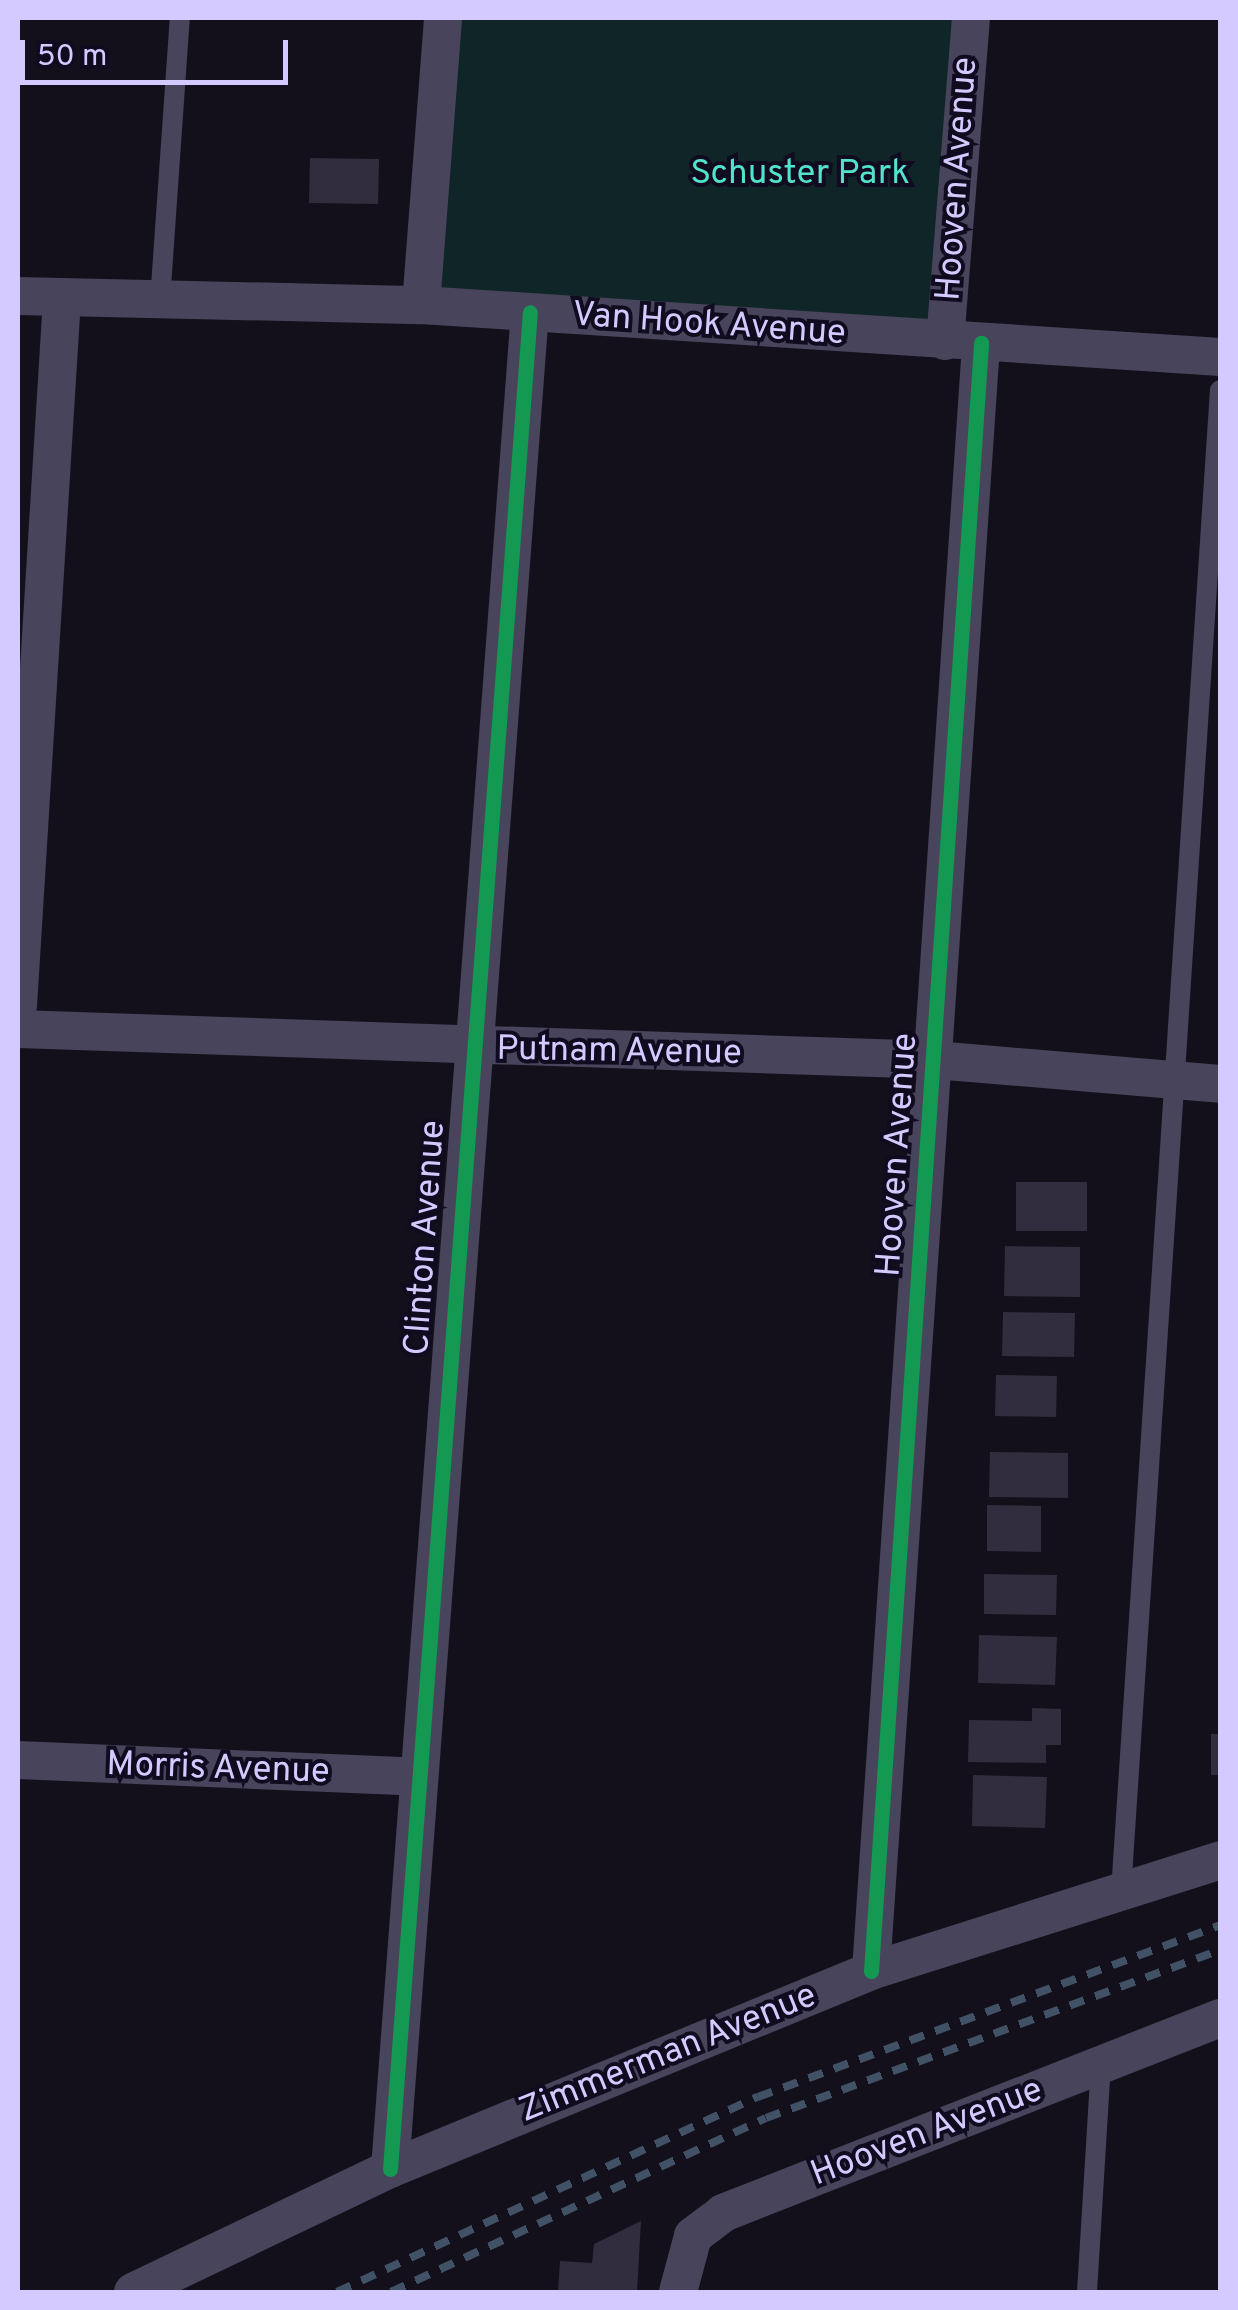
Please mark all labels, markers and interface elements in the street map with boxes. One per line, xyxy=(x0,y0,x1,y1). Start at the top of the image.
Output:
scale bar xyxy=(25,20,292,82)
text: 50 m xyxy=(37,39,107,76)
street label: Hooven Avenue xyxy=(928,55,988,303)
park label: Schuster Park xyxy=(690,153,910,195)
street label: Van Hook Avenue xyxy=(570,294,848,356)
street label: Putnam Avenue xyxy=(495,1029,743,1075)
street label: Hooven Avenue xyxy=(868,1031,928,1279)
street label: Clinton Avenue xyxy=(397,1118,455,1358)
street label: Morris Avenue xyxy=(105,1744,331,1794)
street label: Zimmerman Avenue xyxy=(513,1975,823,2133)
street label: Hooven Avenue xyxy=(805,2069,1049,2197)

